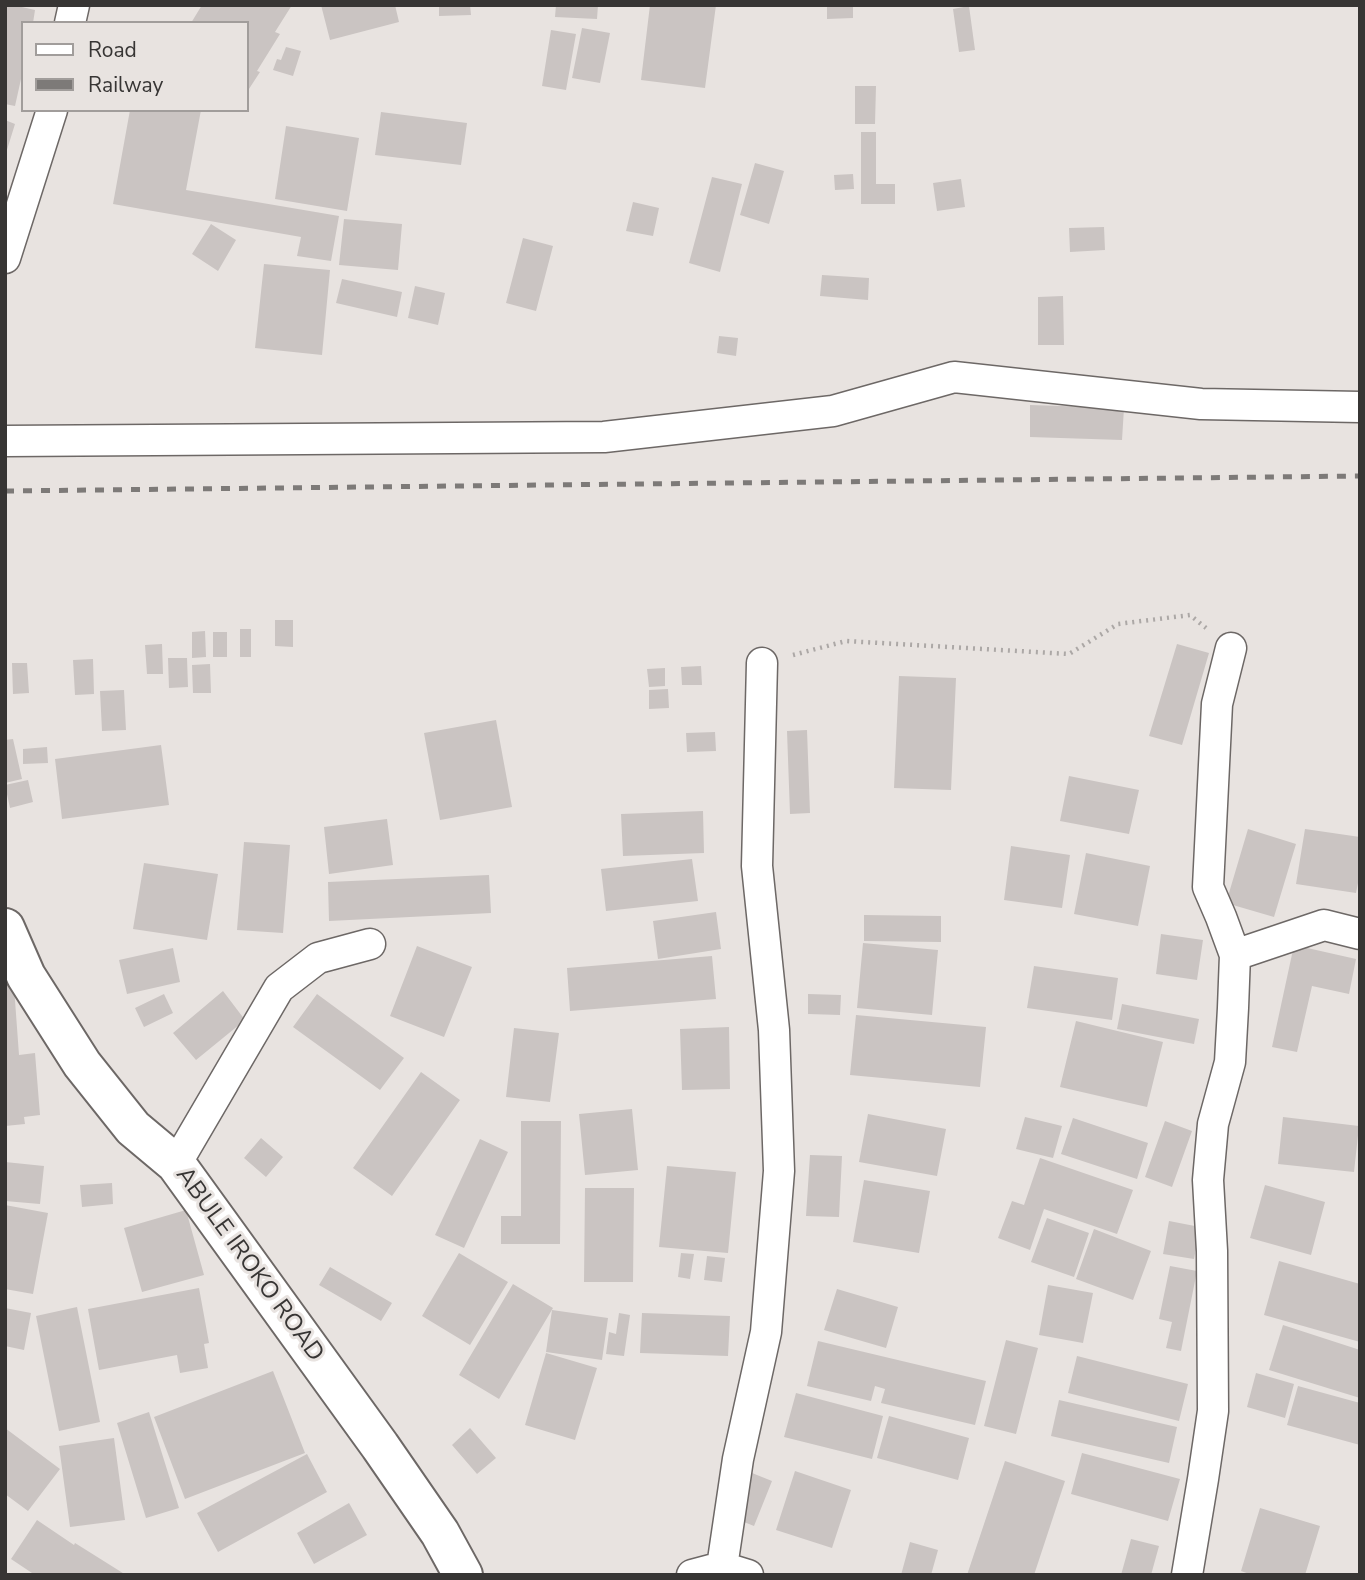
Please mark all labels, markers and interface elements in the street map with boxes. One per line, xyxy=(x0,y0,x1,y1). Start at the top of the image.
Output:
legend xyxy=(21,21,248,112)
text: Road xyxy=(88,36,137,64)
text: Railway xyxy=(88,71,163,99)
street label: ABULE IROKO ROAD xyxy=(169,1162,329,1368)

